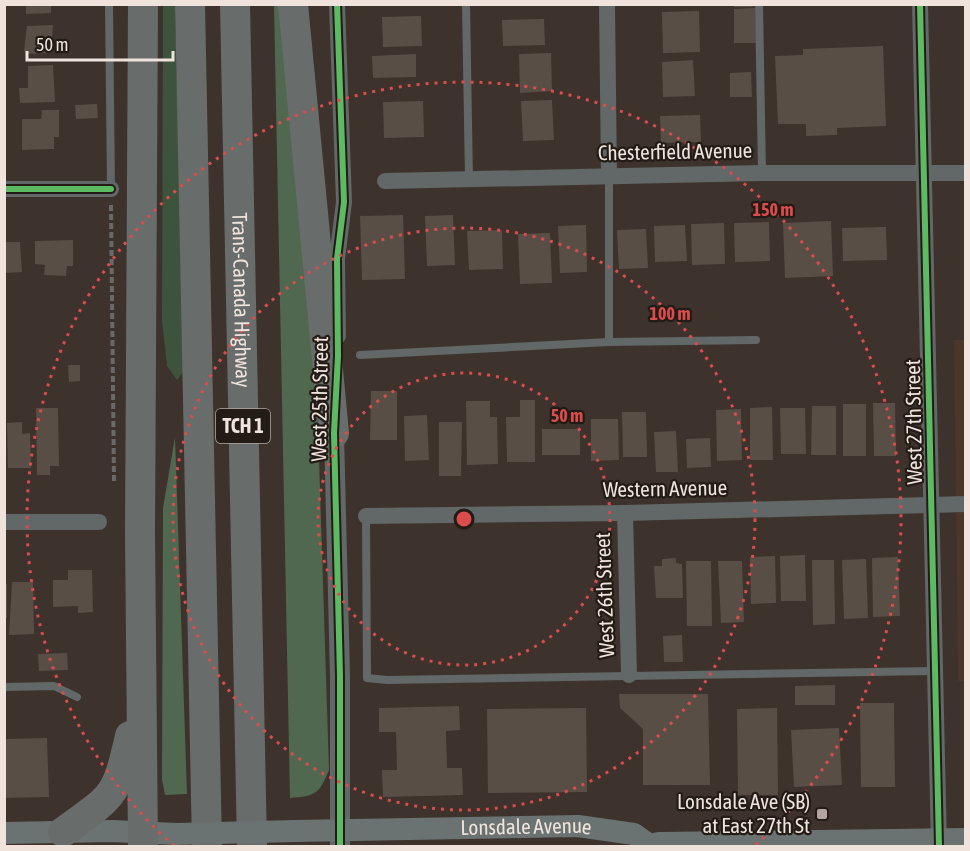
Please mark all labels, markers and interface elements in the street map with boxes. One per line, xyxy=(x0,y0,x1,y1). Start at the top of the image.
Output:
scale bar xyxy=(27,24,172,62)
text: 50 m xyxy=(36,34,68,55)
street label: Chesterfield Avenue xyxy=(598,138,752,164)
text: 150 m xyxy=(753,199,793,220)
street label: Trans-Canada Highway xyxy=(228,212,256,388)
text: 100 m xyxy=(650,303,690,324)
street label: West 25th Street xyxy=(306,336,332,462)
street label: West 27th Street xyxy=(900,359,926,485)
text: 50 m xyxy=(551,405,583,426)
road number: TCH 1 xyxy=(216,409,270,443)
street label: Western Avenue xyxy=(603,475,727,501)
centre of rings xyxy=(454,509,474,529)
street label: West 26th Street xyxy=(590,532,618,658)
place label: Lonsdale Ave (SB) at East 27th St xyxy=(677,789,810,837)
marker: Lonsdale Ave (SB) at East 27th St xyxy=(815,807,829,821)
street label: Lonsdale Avenue xyxy=(460,813,593,839)

